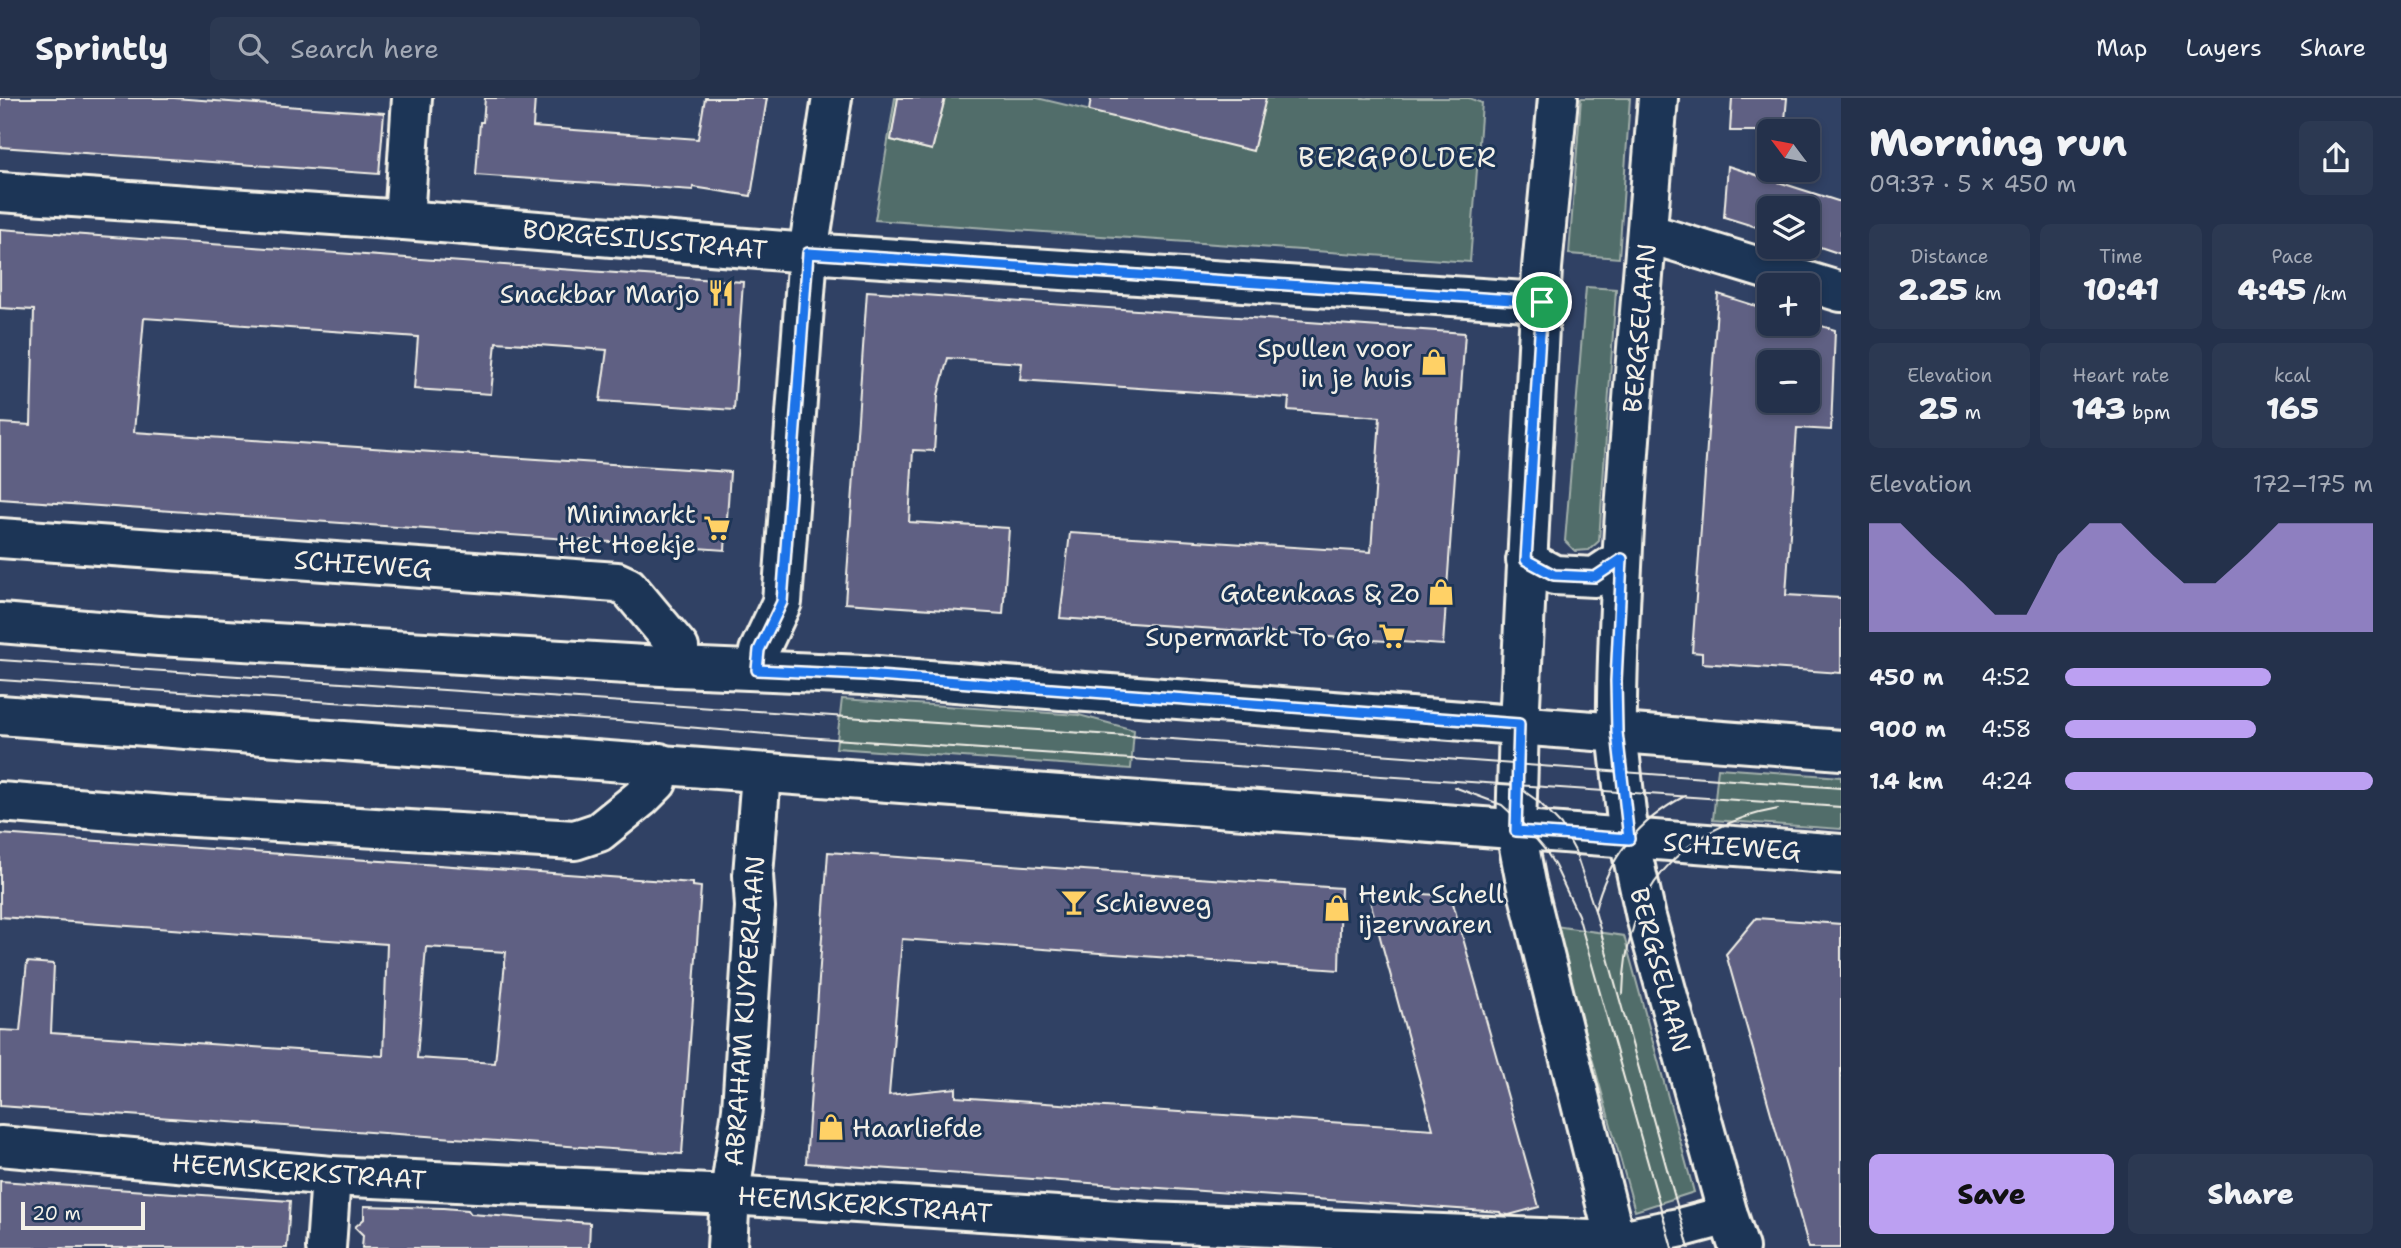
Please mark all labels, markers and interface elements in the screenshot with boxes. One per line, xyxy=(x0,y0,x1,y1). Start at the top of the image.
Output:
search box xyxy=(210,17,700,80)
text: Sprintly xyxy=(35,26,168,71)
icon: search xyxy=(234,29,272,67)
text: Search here xyxy=(290,31,439,66)
text: Map xyxy=(2096,32,2147,64)
text: Layers xyxy=(2185,32,2262,64)
text: Share xyxy=(2300,32,2366,64)
text: Morning run xyxy=(1869,117,2127,168)
north arrow xyxy=(1757,119,1820,182)
map controls xyxy=(1757,119,1820,413)
button: share xyxy=(2299,121,2373,195)
district label: BERGPOLDER xyxy=(1298,138,1498,176)
text: 09:37 · 5 × 450 m xyxy=(1869,169,2076,199)
button: layers xyxy=(1757,196,1820,259)
street label: BORGESIUSSTRAAT xyxy=(521,211,769,267)
street label: BERGSELAAN xyxy=(1614,242,1664,414)
text: Distance xyxy=(1911,244,1989,269)
text: Time xyxy=(2099,244,2143,269)
text: Pace xyxy=(2271,244,2313,269)
text: 2.25 xyxy=(1898,269,1968,310)
text: 10:41 xyxy=(2083,269,2159,310)
text: 4:45 xyxy=(2238,269,2306,310)
pin xyxy=(1512,272,1572,332)
button: + xyxy=(1757,273,1820,336)
place label: Snackbar Marjo xyxy=(500,276,700,311)
restaurant icon: Snackbar Marjo xyxy=(706,278,736,308)
text: km xyxy=(1968,281,2001,306)
text: /km xyxy=(2306,281,2347,306)
icon: arrive xyxy=(1523,283,1561,321)
place label: Spullen voor in je huis xyxy=(1257,330,1413,395)
shop icon: Spullen voor in je huis xyxy=(1419,347,1449,377)
button: − xyxy=(1757,350,1820,413)
text: Elevation xyxy=(1907,363,1992,388)
text: Heart rate xyxy=(2073,363,2169,388)
text: kcal xyxy=(2274,363,2311,388)
text: 25 xyxy=(1918,388,1958,429)
text: 143 xyxy=(2071,388,2126,429)
text: 165 xyxy=(2266,388,2319,429)
text: m xyxy=(1958,400,1981,425)
text: bpm xyxy=(2126,400,2170,425)
text: Elevation xyxy=(1869,469,1972,499)
text: 172–175 m xyxy=(2253,469,2373,499)
place label: Minimarkt Het Hoekje xyxy=(558,496,696,561)
supermarket icon: Minimarkt Het Hoekje xyxy=(702,513,732,543)
street label: SCHIEWEG xyxy=(293,542,433,586)
place label: Gatenkaas & Zo xyxy=(1220,575,1420,610)
shop icon: Gatenkaas & Zo xyxy=(1426,577,1456,607)
place label: Supermarkt To Go xyxy=(1145,619,1371,654)
supermarket icon: Supermarkt To Go xyxy=(1377,621,1407,651)
text: 450 m xyxy=(1869,662,1944,692)
text: 4:52 xyxy=(1981,662,2031,692)
text: 900 m xyxy=(1869,714,1946,744)
text: 4:58 xyxy=(1981,714,2032,744)
text: 1.4 km xyxy=(1869,766,1943,796)
text: 4:24 xyxy=(1981,766,2032,796)
street label: SCHIEWEG xyxy=(1662,824,1802,868)
street label: ABRAHAM KUYPERLAAN xyxy=(716,854,772,1168)
place label: Henk Schell ijzerwaren xyxy=(1358,876,1504,941)
street label: BERGSELAAN xyxy=(1622,883,1700,1057)
place label: Schieweg xyxy=(1095,885,1211,920)
bar icon: Schieweg xyxy=(1059,887,1089,917)
shop icon: Henk Schell ijzerwaren xyxy=(1322,893,1352,923)
place label: Haarliefde xyxy=(852,1110,983,1145)
shop icon: Haarliefde xyxy=(816,1112,846,1142)
street label: HEEMSKERKSTRAAT xyxy=(170,1145,428,1197)
button: Save xyxy=(1869,1154,2114,1234)
button: Share xyxy=(2128,1154,2373,1234)
street label: HEEMSKERKSTRAAT xyxy=(736,1178,994,1230)
scale bar xyxy=(21,1199,145,1231)
text: 20 m xyxy=(32,1201,81,1226)

